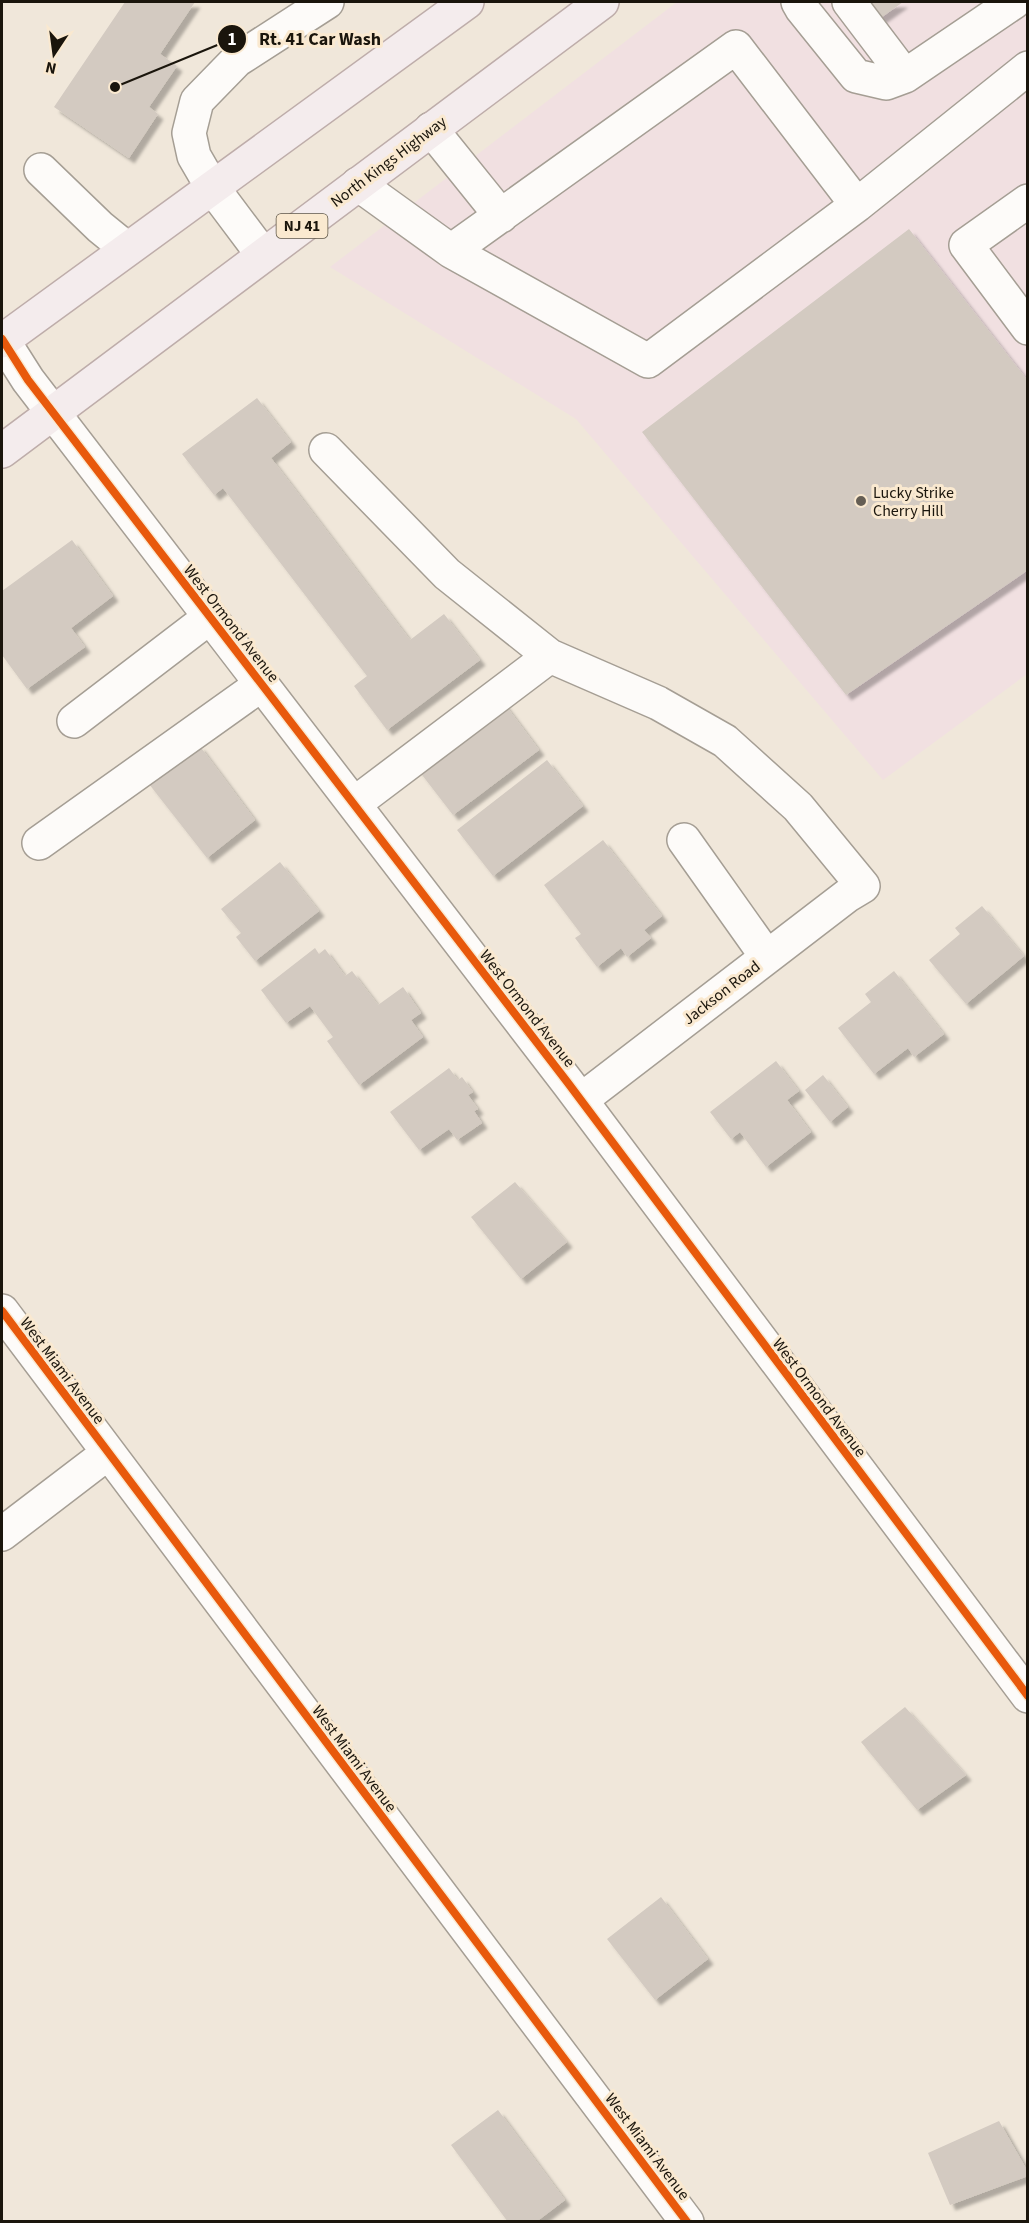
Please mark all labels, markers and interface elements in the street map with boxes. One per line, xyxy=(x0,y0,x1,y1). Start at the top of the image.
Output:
callout: Rt. 41 Car Wash xyxy=(217,21,394,57)
north arrow xyxy=(24,24,84,84)
text: 1 xyxy=(227,27,237,52)
text: Rt. 41 Car Wash xyxy=(259,27,381,52)
text: N xyxy=(43,56,59,80)
street label: North Kings Highway xyxy=(326,111,451,213)
road number: NJ 41 xyxy=(276,214,328,238)
place label: Lucky Strike Cherry Hill xyxy=(873,482,954,522)
marker: Lucky Strike Cherry Hill xyxy=(854,494,868,508)
street label: West Ormond Avenue xyxy=(178,560,284,687)
street label: West Ormond Avenue xyxy=(474,945,580,1072)
street label: Jackson Road xyxy=(678,956,765,1030)
street label: West Miami Avenue xyxy=(15,1313,110,1429)
street label: West Ormond Avenue xyxy=(767,1334,871,1462)
street label: West Miami Avenue xyxy=(307,1701,402,1817)
street label: West Miami Avenue xyxy=(600,2089,695,2205)

